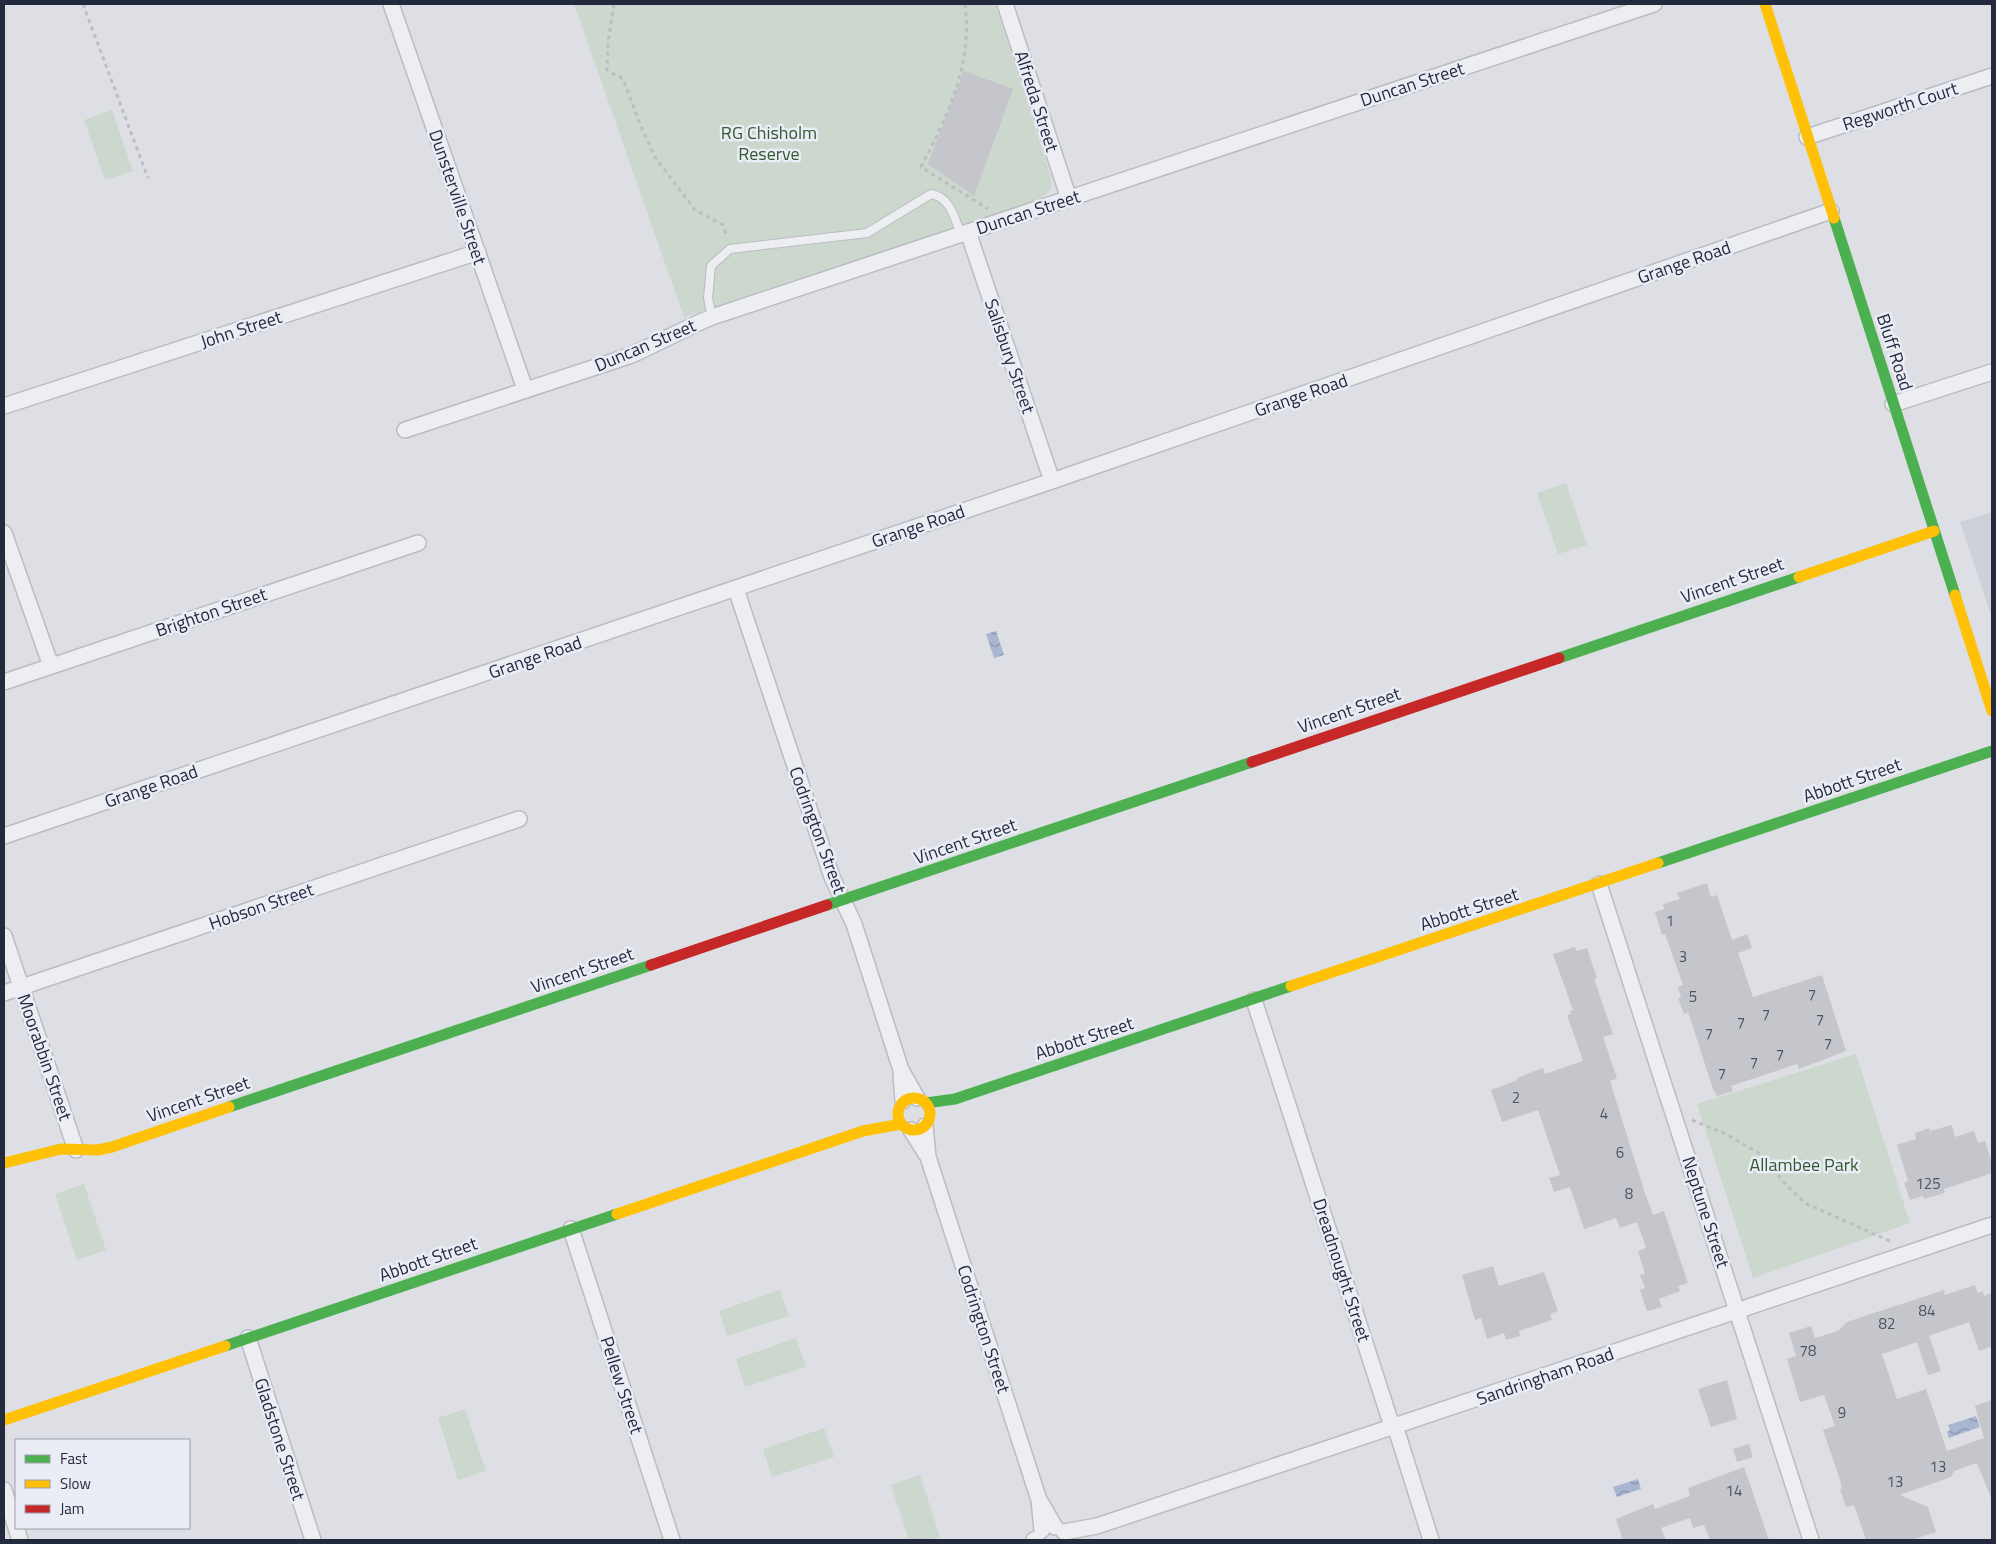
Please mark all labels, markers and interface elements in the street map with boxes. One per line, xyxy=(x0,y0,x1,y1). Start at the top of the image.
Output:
street label: Alfreda Street xyxy=(1008,47,1066,156)
street label: Duncan Street xyxy=(1357,54,1468,113)
street label: Regworth Court xyxy=(1839,74,1962,137)
park label: RG Chisholm Reserve xyxy=(721,119,817,167)
street label: Dunsterville Street xyxy=(422,126,494,269)
street label: Duncan Street xyxy=(973,182,1084,241)
street label: Grange Road xyxy=(1634,233,1734,291)
street label: Salisbury Street xyxy=(978,295,1042,418)
street label: John Street xyxy=(197,303,286,355)
street label: Bluff Road xyxy=(1870,310,1920,394)
street label: Duncan Street xyxy=(590,311,700,378)
street label: Grange Road xyxy=(1251,366,1351,424)
street label: Grange Road xyxy=(868,497,968,555)
street label: Vincent Street xyxy=(1677,550,1788,610)
street label: Brighton Street xyxy=(152,580,271,644)
street label: Grange Road xyxy=(485,628,585,686)
street label: Vincent Street xyxy=(1294,680,1405,740)
street label: Abbott Street xyxy=(1799,750,1905,809)
street label: Grange Road xyxy=(101,757,201,815)
street label: Codrington Street xyxy=(782,763,854,898)
street label: Vincent Street xyxy=(910,811,1021,871)
street label: Hobson Street xyxy=(205,875,318,936)
street label: Abbott Street xyxy=(1416,880,1522,938)
house number: 1 xyxy=(1666,909,1674,932)
street label: Vincent Street xyxy=(527,940,638,1000)
house number: 3 xyxy=(1679,945,1687,968)
house number: 7 xyxy=(1808,983,1816,1006)
house number: 5 xyxy=(1689,985,1697,1008)
street label: Moorabbin Street xyxy=(11,990,80,1125)
house number: 7 xyxy=(1762,1003,1770,1026)
house number: 7 xyxy=(1816,1008,1824,1031)
street label: Abbott Street xyxy=(1031,1009,1137,1067)
house number: 7 xyxy=(1737,1011,1745,1034)
house number: 7 xyxy=(1705,1022,1713,1045)
house number: 7 xyxy=(1824,1032,1832,1055)
house number: 7 xyxy=(1776,1043,1784,1066)
house number: 7 xyxy=(1750,1051,1758,1074)
house number: 7 xyxy=(1718,1062,1726,1085)
street label: Vincent Street xyxy=(143,1069,254,1129)
house number: 2 xyxy=(1512,1086,1520,1109)
house number: 4 xyxy=(1600,1102,1608,1125)
house number: 6 xyxy=(1616,1141,1624,1164)
park label: Allambee Park xyxy=(1749,1151,1859,1178)
street label: Neptune Street xyxy=(1675,1153,1737,1272)
house number: 125 xyxy=(1915,1172,1941,1195)
house number: 8 xyxy=(1625,1182,1633,1205)
street label: Dreadnought Street xyxy=(1306,1195,1378,1346)
street label: Abbott Street xyxy=(375,1229,481,1288)
street label: Codrington Street xyxy=(951,1261,1018,1397)
house number: 84 xyxy=(1919,1299,1935,1322)
house number: 82 xyxy=(1879,1312,1895,1335)
street label: Pellew Street xyxy=(594,1333,651,1438)
house number: 78 xyxy=(1800,1339,1816,1362)
street label: Sandringham Road xyxy=(1473,1340,1617,1412)
street label: Gladstone Street xyxy=(248,1374,313,1504)
house number: 9 xyxy=(1838,1401,1846,1424)
legend xyxy=(15,1439,190,1529)
text: Fast xyxy=(60,1447,88,1470)
house number: 13 xyxy=(1930,1455,1946,1478)
house number: 13 xyxy=(1887,1470,1903,1493)
text: Slow xyxy=(60,1472,91,1495)
house number: 14 xyxy=(1726,1479,1742,1502)
text: Jam xyxy=(60,1497,84,1520)

